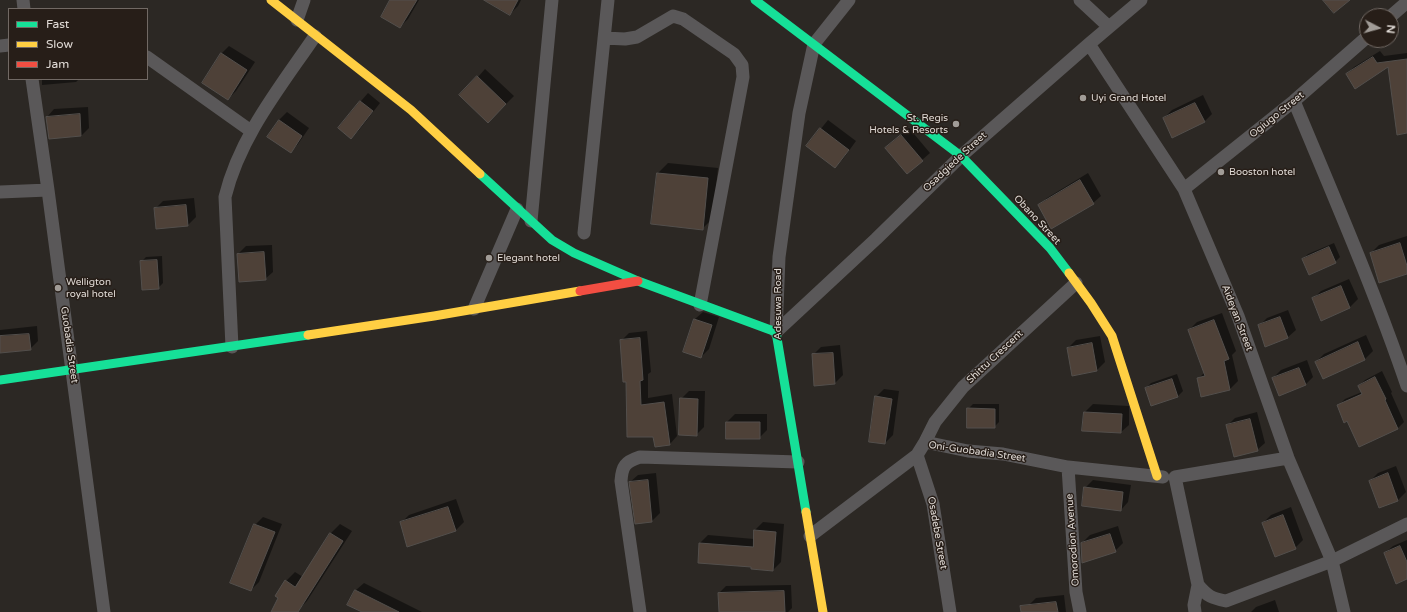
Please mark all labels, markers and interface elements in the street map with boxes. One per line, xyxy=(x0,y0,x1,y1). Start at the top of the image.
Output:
legend xyxy=(8,8,148,80)
north arrow xyxy=(1359,8,1399,48)
text: Fast xyxy=(46,17,69,31)
text: N xyxy=(1384,24,1397,34)
text: Slow xyxy=(46,37,73,51)
text: Jam xyxy=(46,57,69,71)
street label: Ogiugo Street xyxy=(1247,89,1307,141)
place label: Uyi Grand Hotel xyxy=(1091,92,1166,104)
marker: Uyi Grand Hotel xyxy=(1078,93,1088,103)
place label: St. Regis Hotels & Resorts xyxy=(869,112,948,136)
marker: St. Regis Hotels & Resorts xyxy=(951,119,961,129)
street label: Osadgiede Street xyxy=(921,130,989,194)
place label: Booston hotel xyxy=(1229,166,1295,178)
marker: Booston hotel xyxy=(1216,167,1226,177)
street label: Obano Street xyxy=(1011,193,1063,247)
place label: Elegant hotel xyxy=(497,252,560,264)
marker: Elegant hotel xyxy=(484,253,494,263)
street label: Adesuwa Road xyxy=(772,268,784,340)
place label: Welligton royal hotel xyxy=(66,276,116,300)
marker: Welligton royal hotel xyxy=(53,283,63,293)
street label: Aideyan Street xyxy=(1219,283,1255,353)
street label: Guobadia Street xyxy=(58,306,80,384)
street label: Shittu Crescent xyxy=(964,328,1026,386)
street label: Oni-Guobadia Street xyxy=(928,439,1026,465)
street label: Omorodion Avenue xyxy=(1064,493,1082,587)
street label: Osadebe Street xyxy=(925,496,949,570)

